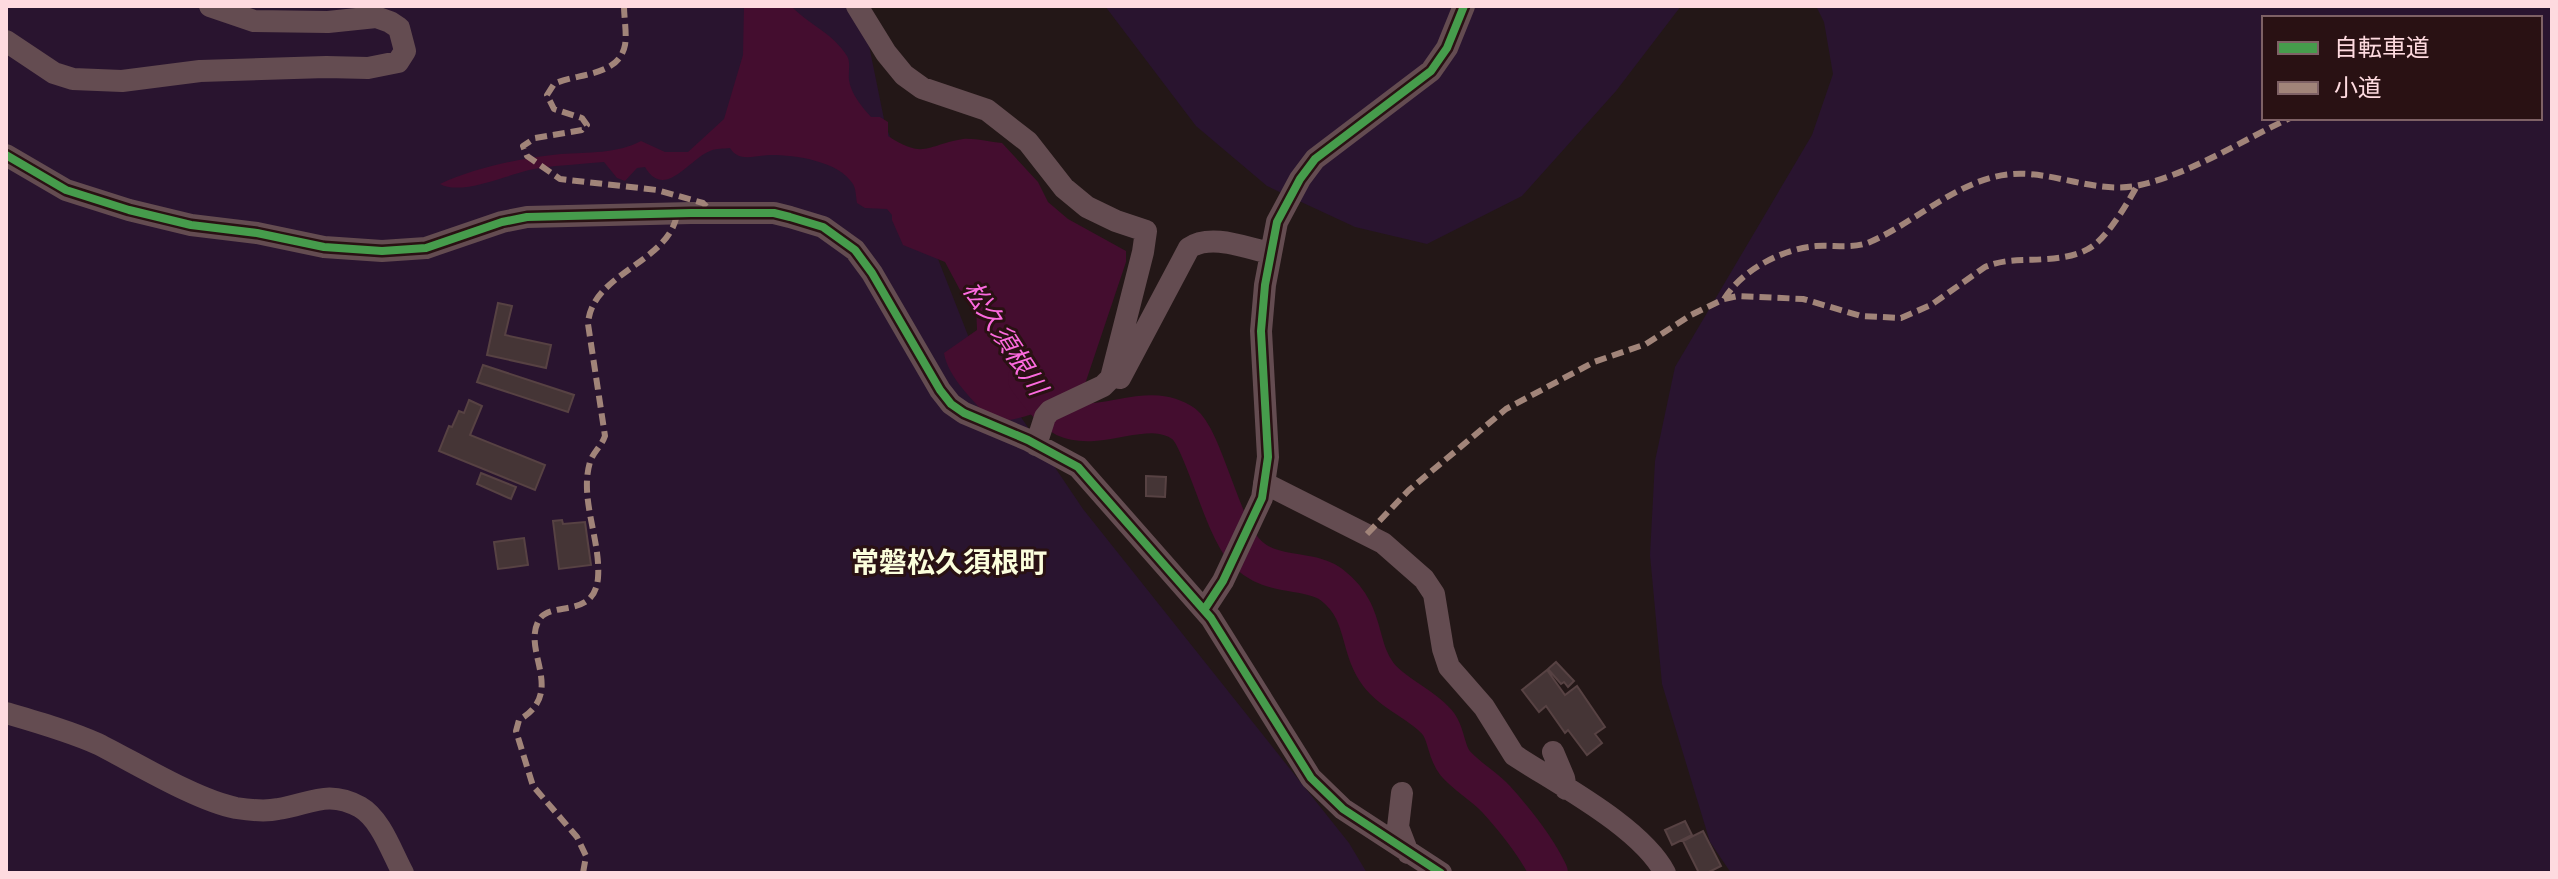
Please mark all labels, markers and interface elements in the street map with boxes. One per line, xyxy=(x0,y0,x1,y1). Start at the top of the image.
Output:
legend xyxy=(2262,16,2542,120)
text: 自転車道 xyxy=(2334,31,2430,63)
text: 小道 xyxy=(2334,71,2382,103)
water label: 松久須根川 xyxy=(956,274,1057,404)
district label: 常磐松久須根町 xyxy=(851,543,1047,580)

